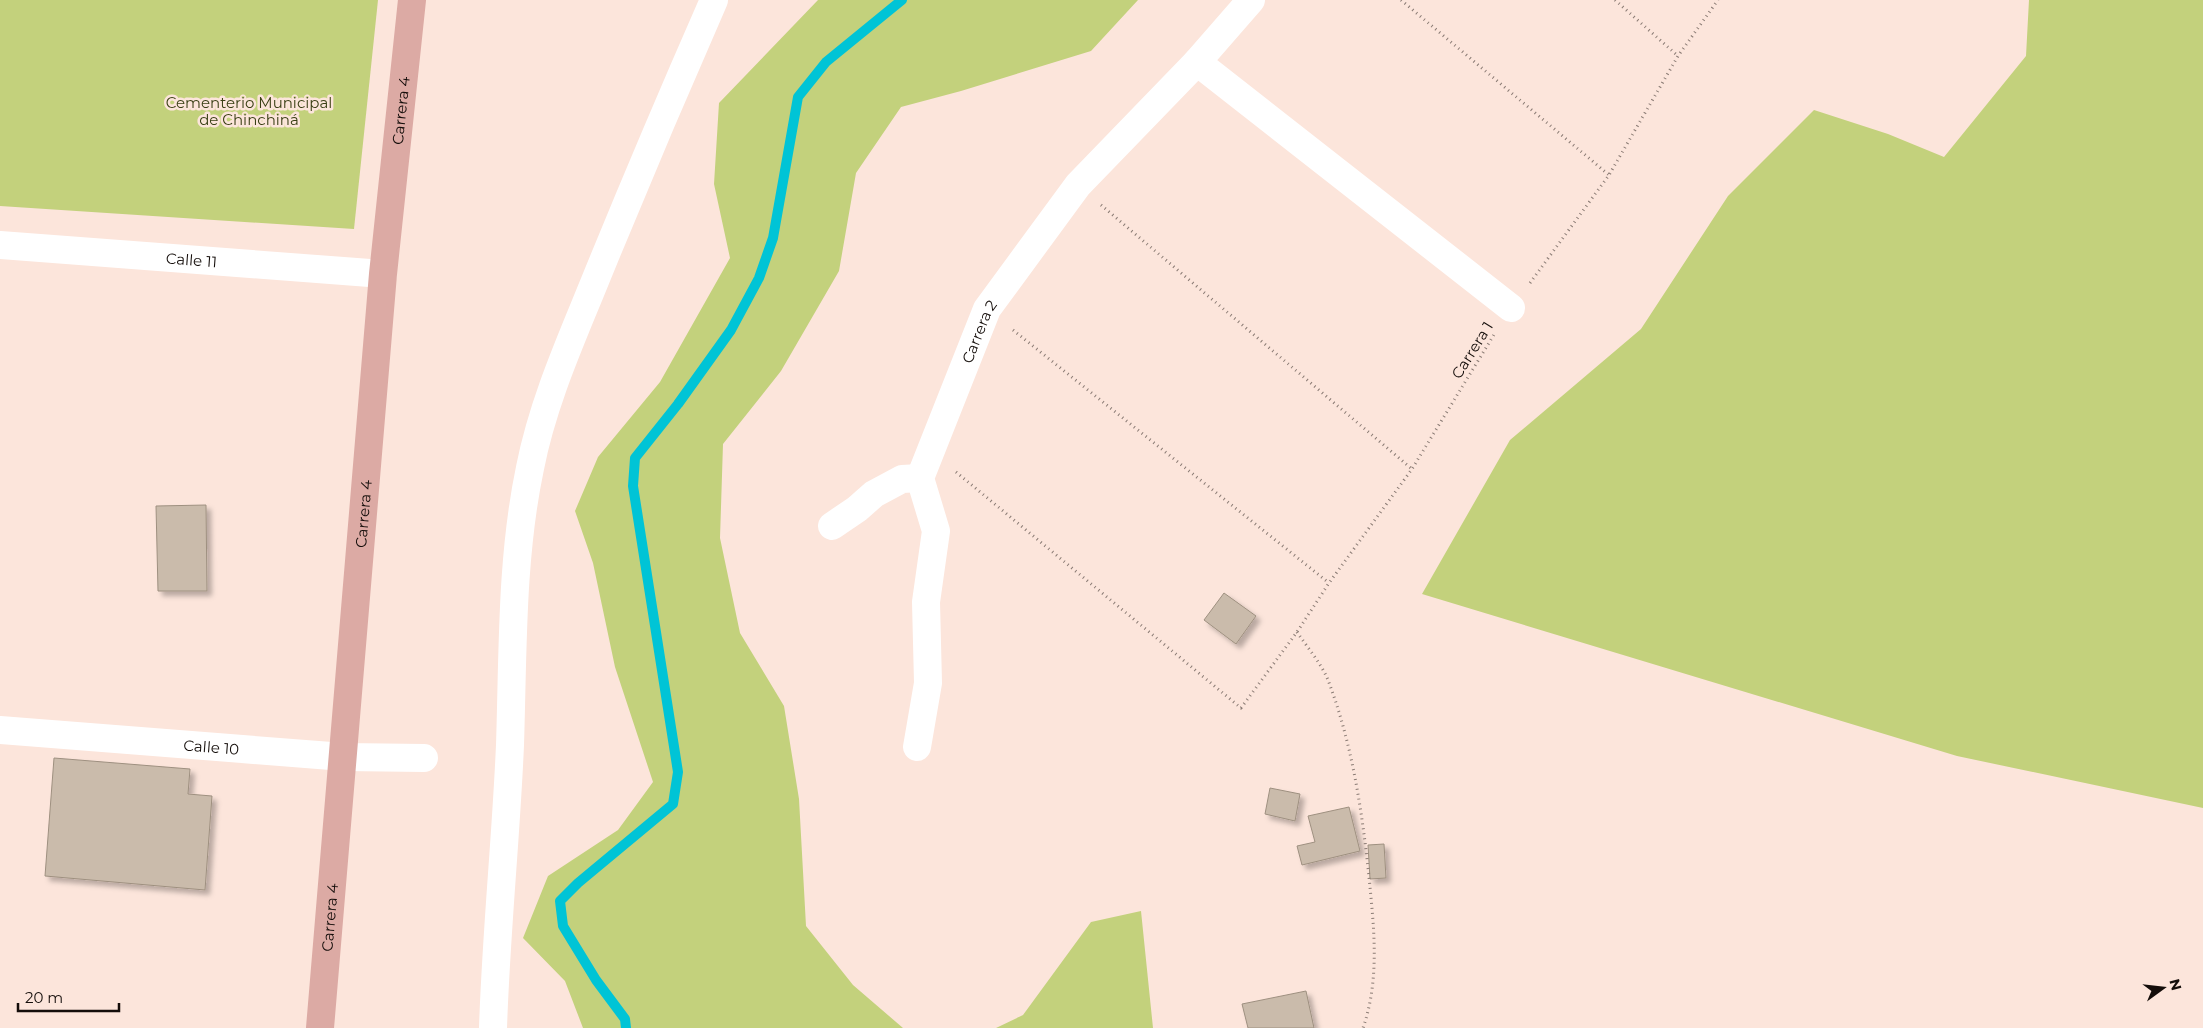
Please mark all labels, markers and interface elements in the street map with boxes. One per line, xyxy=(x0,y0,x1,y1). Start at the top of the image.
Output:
street label: Carrera 4 xyxy=(387,75,413,146)
park label: Cementerio Municipal de Chinchiná xyxy=(166,93,332,129)
street label: Calle 11 xyxy=(165,248,218,271)
street label: Carrera 2 xyxy=(957,296,1000,366)
street label: Carrera 1 xyxy=(1447,318,1497,382)
street label: Carrera 4 xyxy=(351,479,375,549)
street label: Calle 10 xyxy=(183,735,240,758)
street label: Carrera 4 xyxy=(317,882,342,952)
north arrow xyxy=(2138,963,2188,1013)
text: N xyxy=(2165,977,2186,992)
scale bar xyxy=(18,980,119,1012)
text: 20 m xyxy=(25,988,63,1007)

